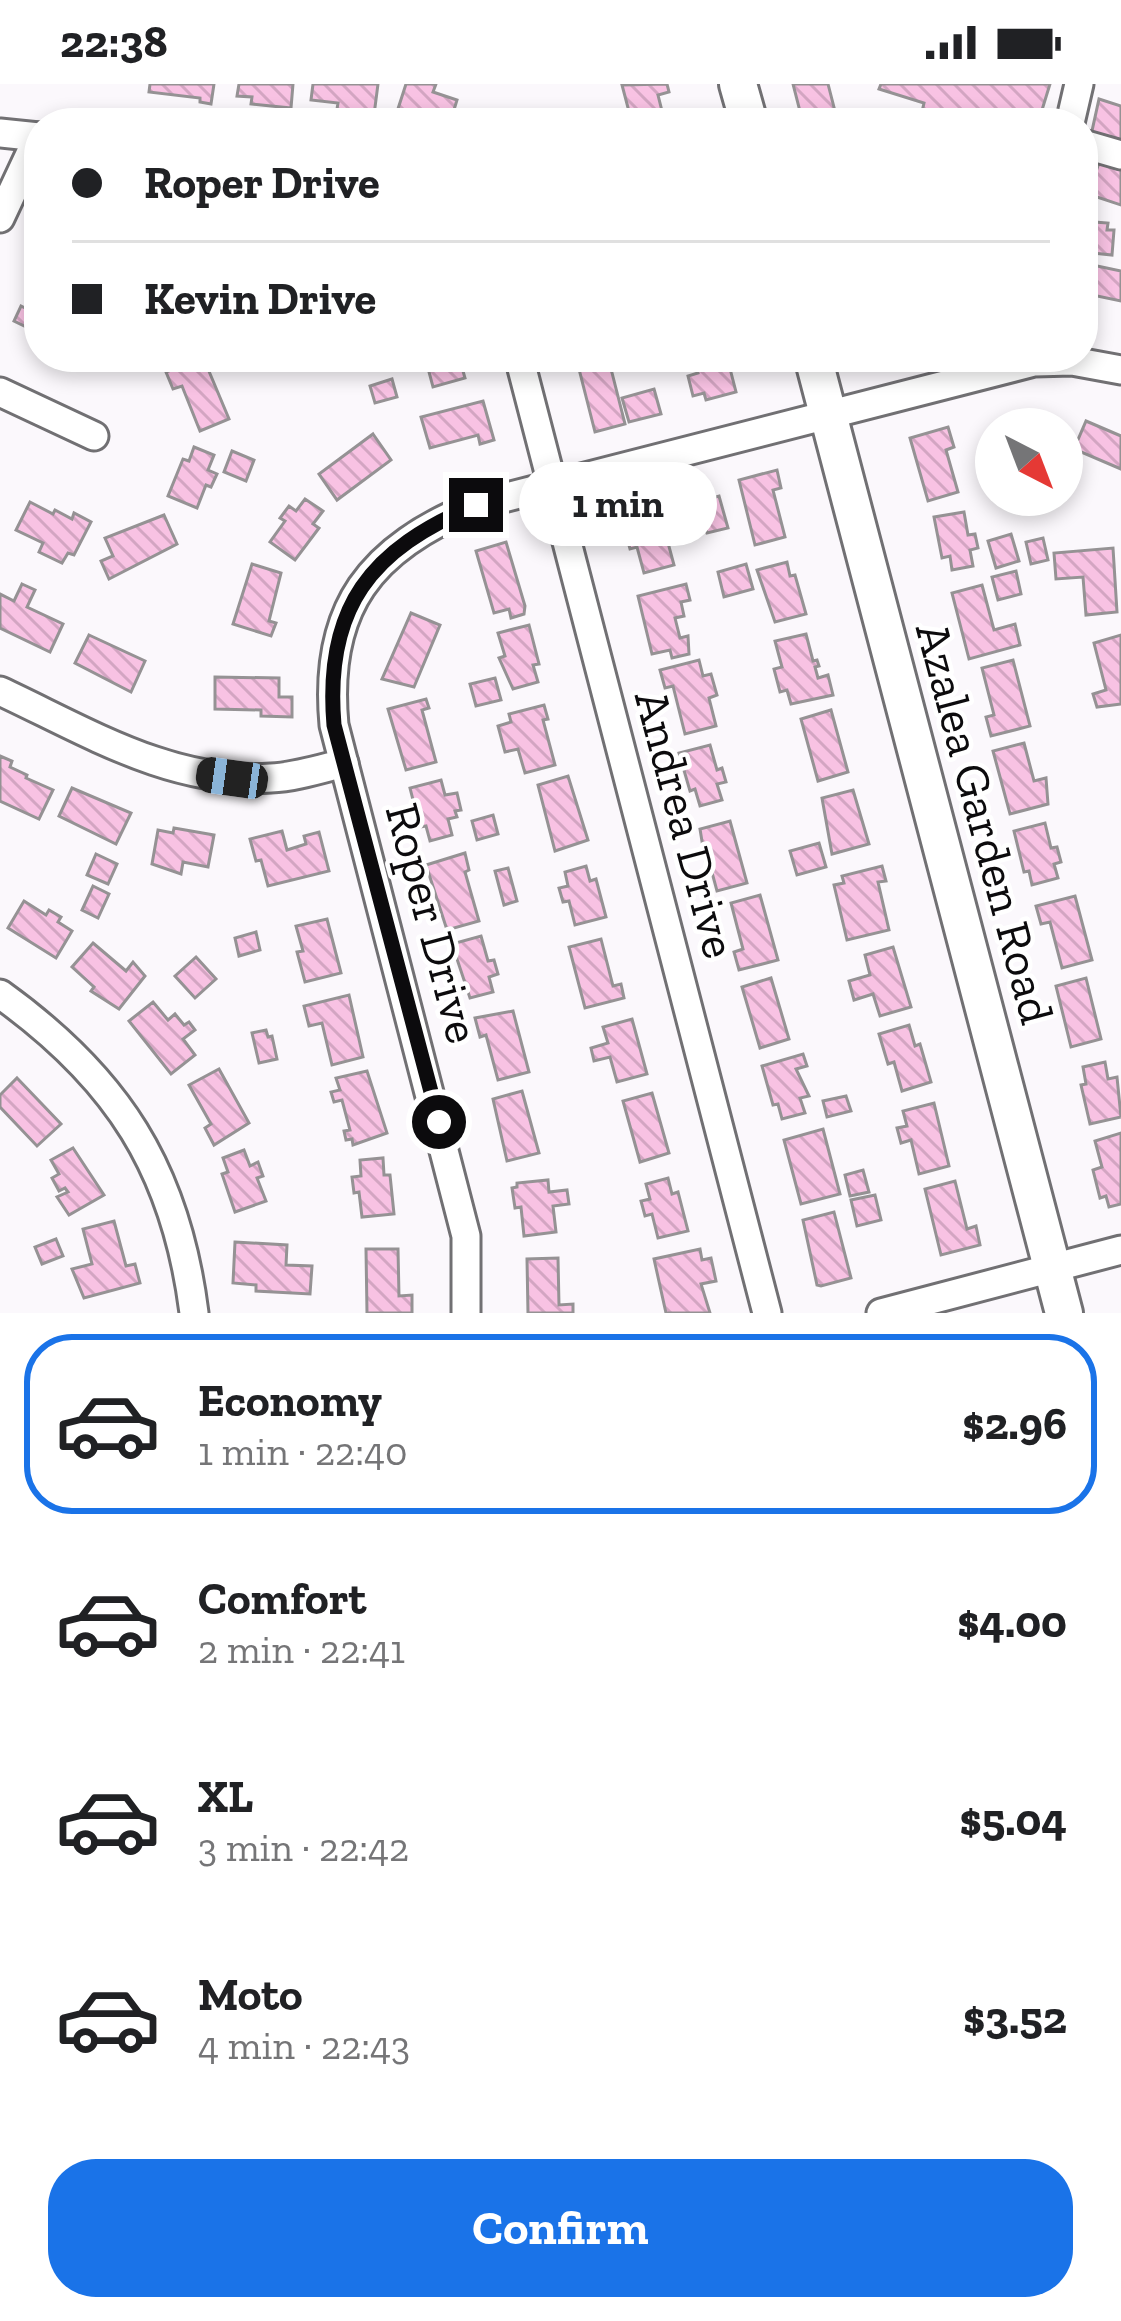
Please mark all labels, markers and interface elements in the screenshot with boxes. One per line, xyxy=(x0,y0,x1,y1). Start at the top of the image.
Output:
text: 22:38 xyxy=(60,15,168,69)
text: Roper Drive xyxy=(144,156,380,210)
text: Kevin Drive xyxy=(144,272,376,326)
north arrow xyxy=(975,408,1083,516)
map controls xyxy=(975,408,1083,516)
callout: 1 min xyxy=(518,463,716,547)
route end xyxy=(449,478,503,532)
text: 1 min xyxy=(572,480,664,527)
street label: Azalea Garden Road xyxy=(904,616,1066,1030)
street label: Andrea Drive xyxy=(623,684,749,964)
car xyxy=(194,755,270,801)
street label: Roper Drive xyxy=(374,797,492,1049)
route start xyxy=(412,1095,466,1149)
icon: car xyxy=(54,1370,162,1478)
text: Economy xyxy=(198,1374,382,1428)
text: $2.96 xyxy=(962,1397,1067,1451)
text: 1 min · 22:40 xyxy=(198,1428,407,1475)
icon: car xyxy=(54,1568,162,1676)
text: Comfort xyxy=(198,1572,366,1626)
text: $4.00 xyxy=(957,1595,1067,1649)
text: 2 min · 22:41 xyxy=(198,1626,405,1673)
icon: car xyxy=(54,1766,162,1874)
text: XL xyxy=(198,1770,253,1824)
text: $5.04 xyxy=(960,1793,1067,1847)
text: 3 min · 22:42 xyxy=(198,1824,409,1871)
icon: car xyxy=(54,1964,162,2072)
text: Moto xyxy=(198,1968,303,2022)
text: $3.52 xyxy=(963,1991,1067,2045)
text: 4 min · 22:43 xyxy=(198,2022,410,2069)
button: Confirm xyxy=(48,2159,1073,2297)

